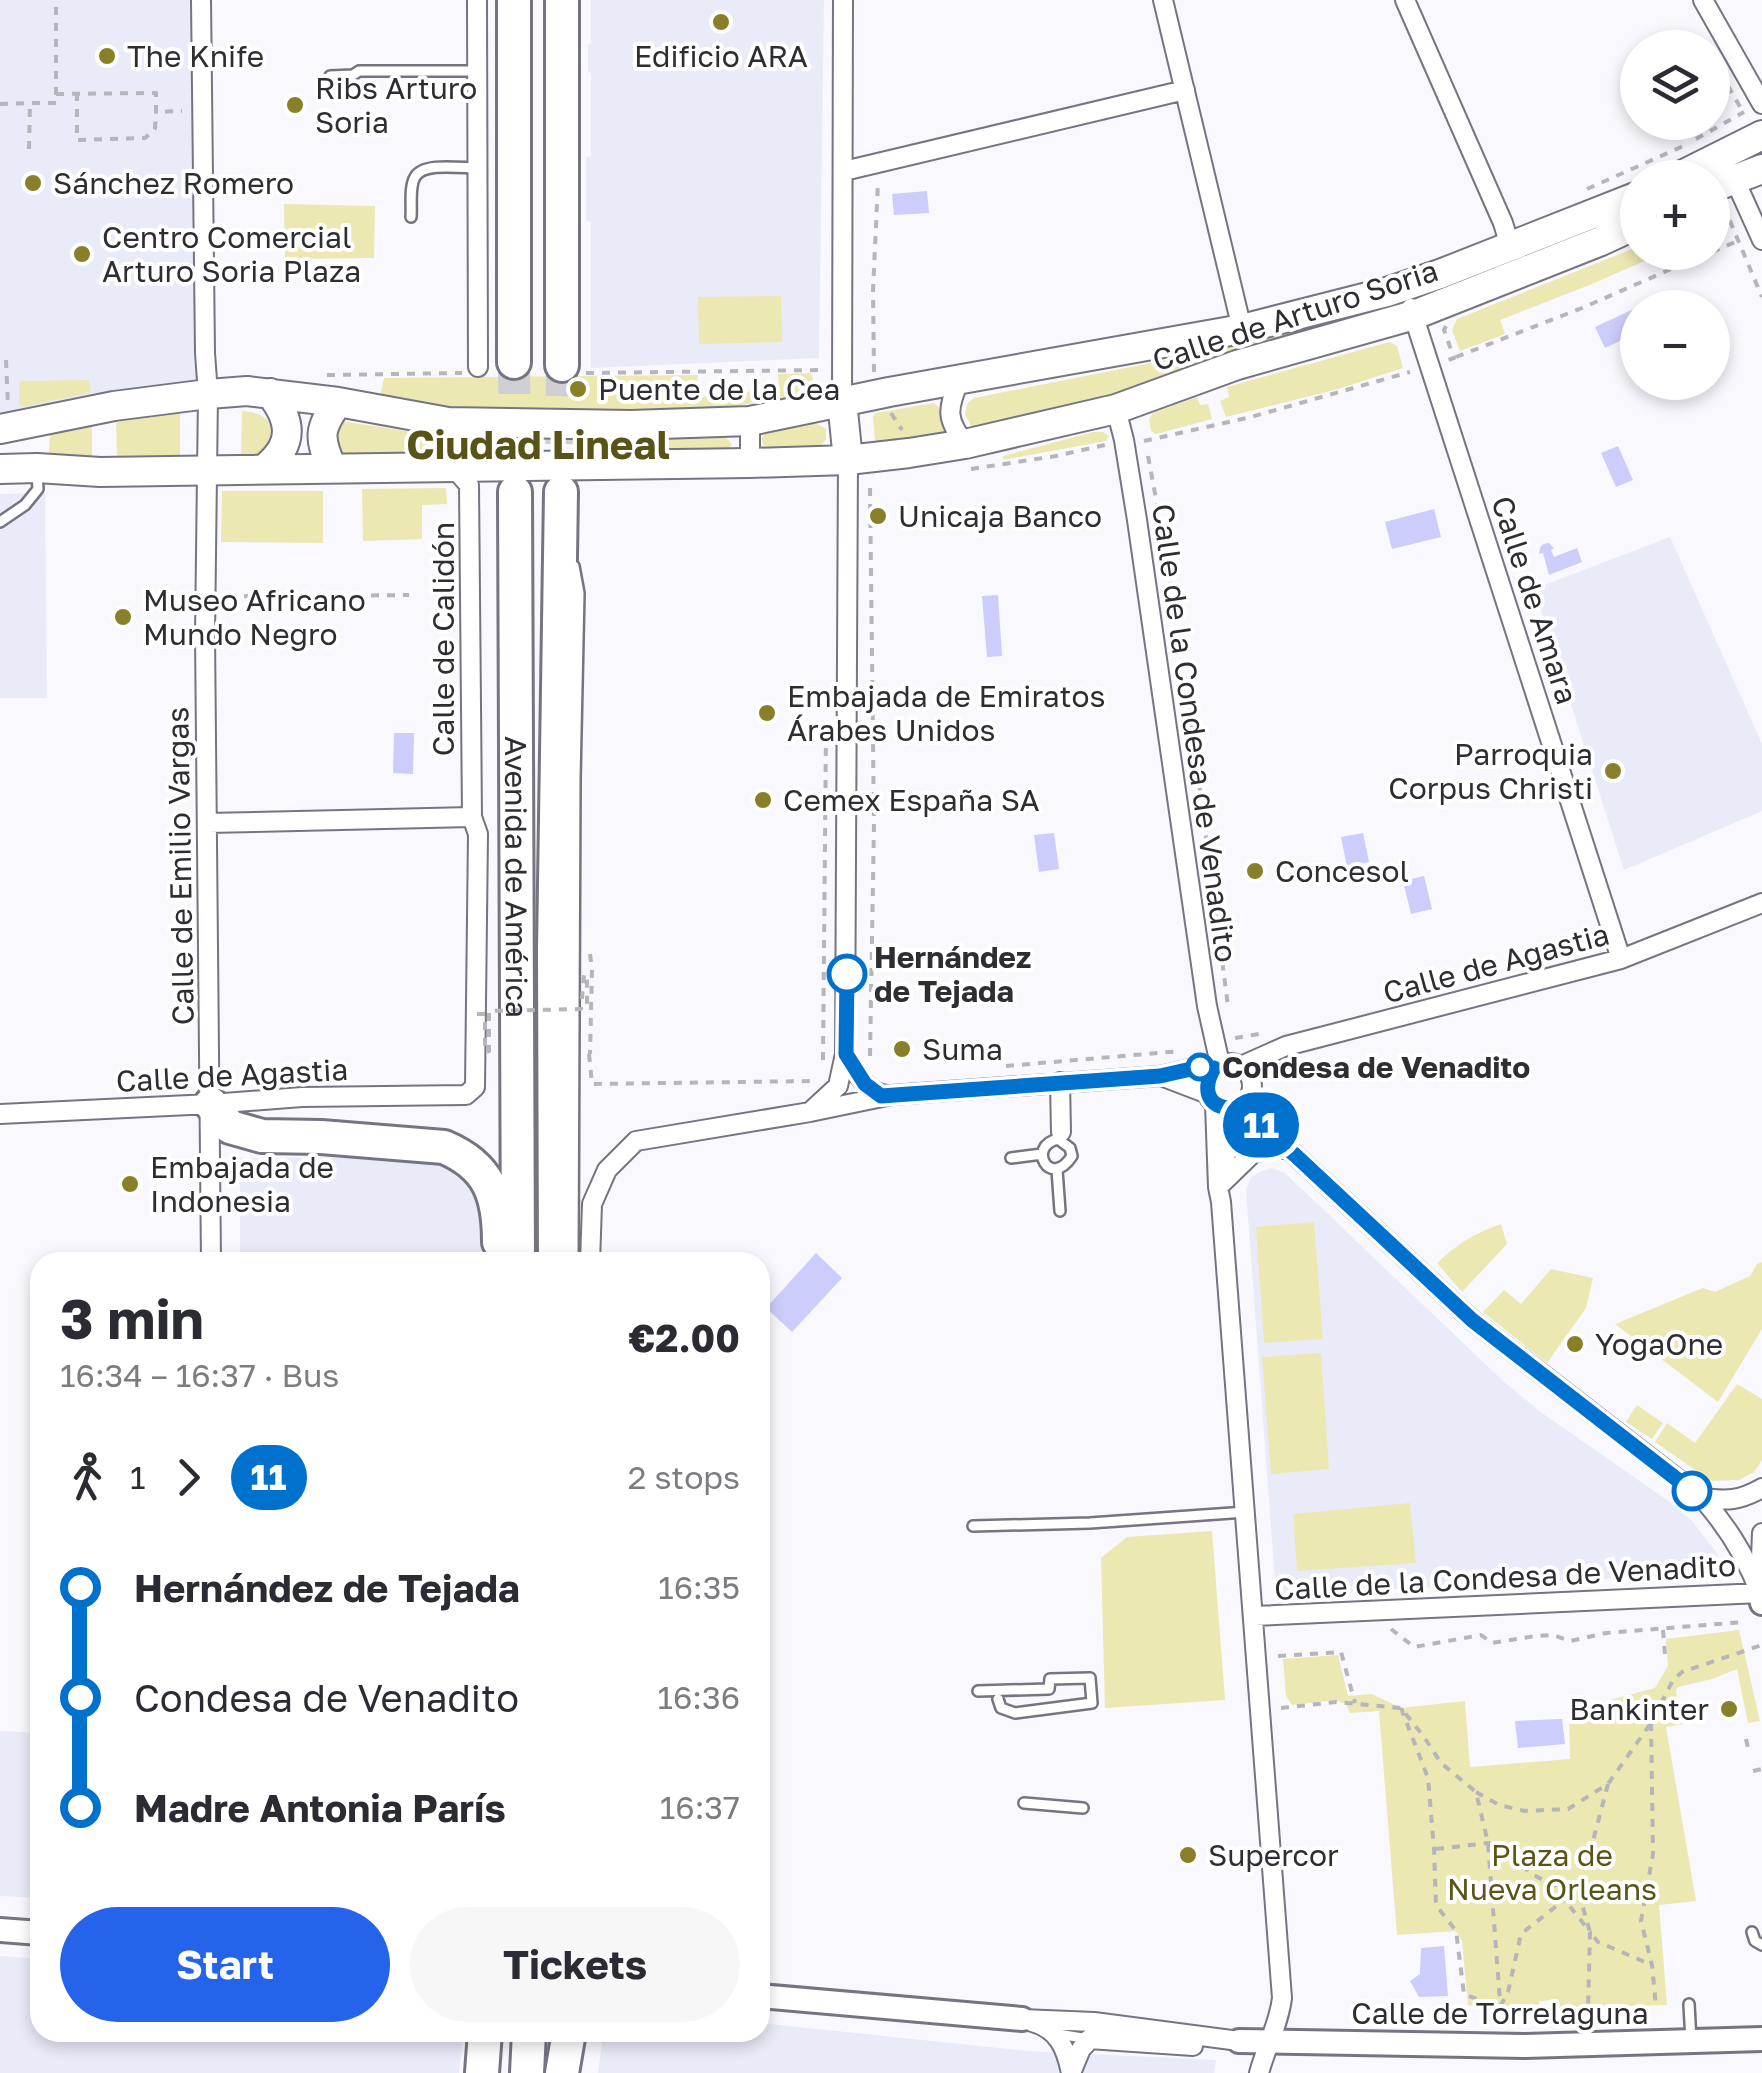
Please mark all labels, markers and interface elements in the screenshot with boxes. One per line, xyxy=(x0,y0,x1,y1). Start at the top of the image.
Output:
marker: Edificio ARA xyxy=(710,11,732,33)
map controls xyxy=(1620,30,1730,400)
button: layers xyxy=(1620,30,1730,140)
place label: The Knife xyxy=(127,38,264,74)
place label: Edificio ARA xyxy=(634,38,808,74)
marker: The Knife xyxy=(96,45,118,67)
place label: Ribs Arturo Soria xyxy=(315,70,477,140)
marker: Ribs Arturo Soria xyxy=(284,94,306,116)
button: + xyxy=(1620,160,1730,270)
place label: Sánchez Romero xyxy=(53,165,294,201)
marker: Sánchez Romero xyxy=(22,172,44,194)
place label: Centro Comercial Arturo Soria Plaza xyxy=(102,219,361,289)
marker: Centro Comercial Arturo Soria Plaza xyxy=(71,243,93,265)
street label: Calle de Arturo Soria xyxy=(1148,252,1442,378)
button: − xyxy=(1620,290,1730,400)
place label: Puente de la Cea xyxy=(598,371,840,407)
marker: Puente de la Cea xyxy=(567,378,589,400)
district label: Ciudad Lineal xyxy=(406,420,670,468)
street label: Calle de Amara xyxy=(1484,492,1586,708)
place label: Unicaja Banco xyxy=(898,498,1102,534)
street label: Calle de la Condesa de Venadito xyxy=(1145,501,1245,965)
marker: Unicaja Banco xyxy=(867,505,889,527)
street label: Calle de Calidón xyxy=(425,522,461,756)
place label: Museo Africano Mundo Negro xyxy=(143,582,366,652)
marker: Museo Africano Mundo Negro xyxy=(112,606,134,628)
place label: Embajada de Emiratos Árabes Unidos xyxy=(787,678,1105,748)
marker: Embajada de Emiratos Árabes Unidos xyxy=(756,702,778,724)
street label: Calle de Emilio Vargas xyxy=(159,706,201,1026)
street label: Avenida de América xyxy=(498,736,535,1018)
place label: Parroquia Corpus Christi xyxy=(1388,736,1593,806)
marker: Parroquia Corpus Christi xyxy=(1602,760,1624,782)
place label: Cemex España SA xyxy=(783,782,1040,818)
marker: Cemex España SA xyxy=(752,789,774,811)
place label: Concesol xyxy=(1275,853,1409,889)
marker: Concesol xyxy=(1244,860,1266,882)
street label: Calle de Agastia xyxy=(1379,916,1613,1010)
place label: Hernández de Tejada xyxy=(874,939,1031,1009)
marker: Hernández de Tejada xyxy=(828,955,866,993)
place label: Suma xyxy=(922,1031,1003,1067)
marker: Suma xyxy=(891,1038,913,1060)
place label: Condesa de Venadito xyxy=(1222,1049,1530,1085)
street label: Calle de Agastia xyxy=(115,1051,349,1099)
marker: Condesa de Venadito xyxy=(1187,1054,1213,1080)
line badge: 11 xyxy=(1216,1092,1306,1158)
text: 11 xyxy=(1243,1104,1279,1146)
place label: Embajada de Indonesia xyxy=(150,1149,334,1219)
marker: Embajada de Indonesia xyxy=(119,1173,141,1195)
text: 3 min xyxy=(60,1285,204,1351)
text: €2.00 xyxy=(628,1315,740,1360)
place label: YogaOne xyxy=(1595,1326,1723,1362)
marker: YogaOne xyxy=(1564,1333,1586,1355)
text: 16:34 – 16:37 · Bus xyxy=(60,1356,339,1394)
icon: walk xyxy=(60,1450,115,1505)
icon: forward xyxy=(161,1450,216,1505)
text: 11 xyxy=(251,1456,287,1498)
text: 1 xyxy=(130,1458,146,1496)
text: 2 stops xyxy=(628,1458,740,1496)
unlabelled marker xyxy=(1673,1472,1711,1510)
street label: Calle de la Condesa de Venadito xyxy=(1273,1547,1737,1607)
text: Hernández de Tejada xyxy=(134,1565,520,1610)
text: 16:35 xyxy=(658,1568,740,1606)
text: Condesa de Venadito xyxy=(134,1675,519,1720)
text: 16:36 xyxy=(657,1678,740,1716)
place label: Bankinter xyxy=(1569,1691,1709,1727)
marker: Bankinter xyxy=(1718,1698,1740,1720)
text: Madre Antonia París xyxy=(134,1785,506,1830)
text: 16:37 xyxy=(660,1788,740,1826)
place label: Supercor xyxy=(1208,1837,1339,1873)
park label: Plaza de Nueva Orleans xyxy=(1447,1837,1657,1907)
marker: Supercor xyxy=(1177,1844,1199,1866)
button: Start xyxy=(60,1907,390,2022)
button: Tickets xyxy=(410,1907,740,2022)
street label: Calle de Torrelaguna xyxy=(1351,1995,1649,2031)

